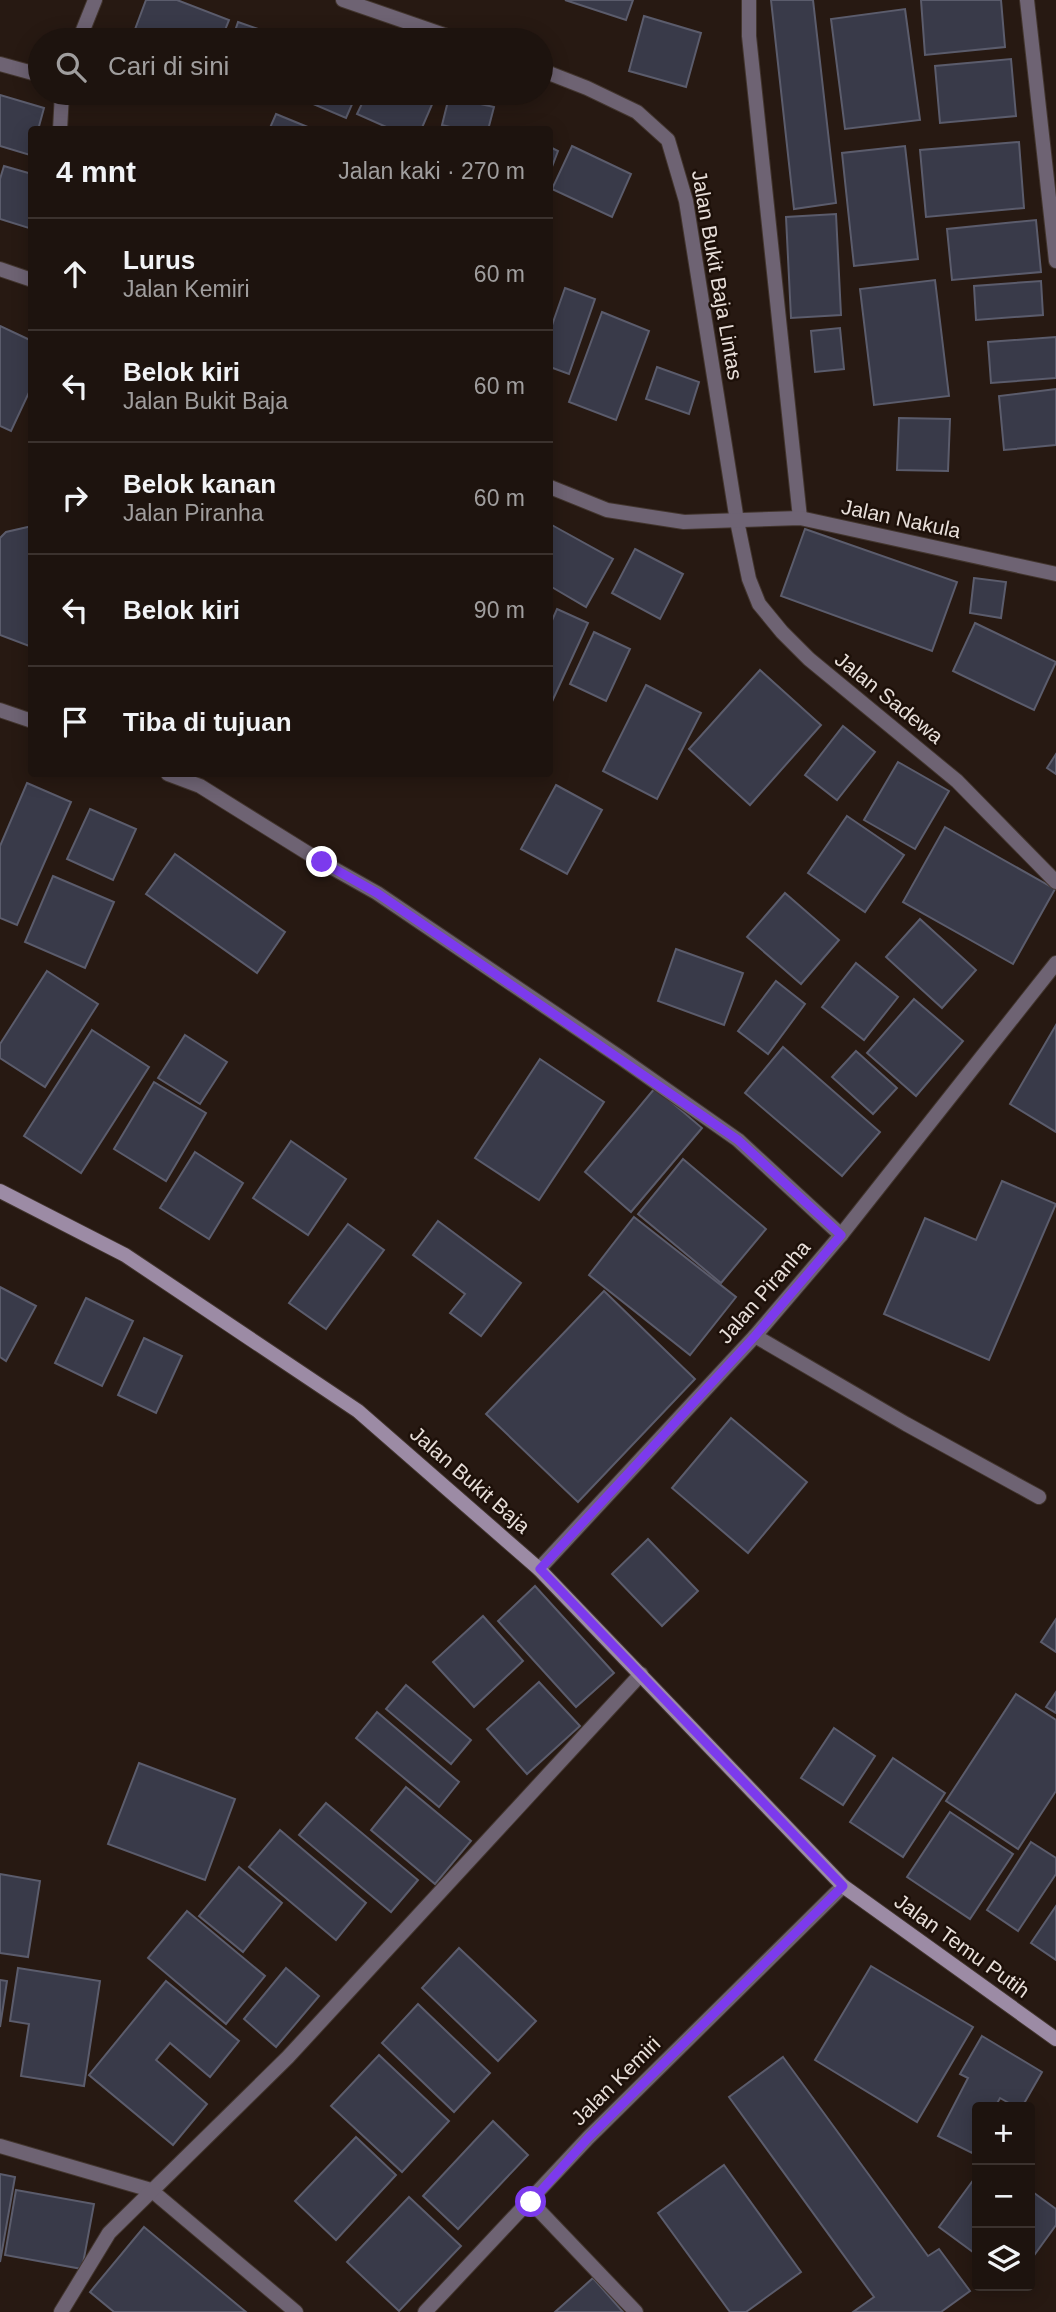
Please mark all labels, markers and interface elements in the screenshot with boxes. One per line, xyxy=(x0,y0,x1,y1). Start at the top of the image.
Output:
search box xyxy=(28,28,553,105)
icon: search xyxy=(52,48,90,86)
text: Cari di sini xyxy=(108,51,229,81)
text: 4 mnt xyxy=(56,155,136,188)
text: Jalan kaki · 270 m xyxy=(338,158,525,184)
street label: Jalan Bukit Baja Lintas xyxy=(688,168,747,382)
text: Lurus xyxy=(123,245,195,275)
icon: ahead xyxy=(56,255,94,293)
text: 60 m xyxy=(474,261,525,287)
text: Jalan Kemiri xyxy=(123,276,250,302)
text: Belok kiri xyxy=(123,357,240,387)
icon: left xyxy=(56,367,94,405)
text: 60 m xyxy=(474,373,525,399)
text: Jalan Bukit Baja xyxy=(123,388,288,414)
text: Belok kanan xyxy=(123,469,276,499)
icon: right xyxy=(56,479,94,517)
text: 60 m xyxy=(474,485,525,511)
street label: Jalan Nakula xyxy=(839,495,963,542)
text: Jalan Piranha xyxy=(123,500,264,526)
icon: left xyxy=(56,591,94,629)
text: Belok kiri xyxy=(123,595,240,625)
text: 90 m xyxy=(474,597,525,623)
street label: Jalan Sadewa xyxy=(831,647,948,748)
icon: arrive xyxy=(56,703,94,741)
text: Tiba di tujuan xyxy=(123,707,292,737)
route end xyxy=(306,846,337,877)
street label: Jalan Piranha xyxy=(713,1235,815,1348)
street label: Jalan Bukit Baja xyxy=(406,1422,535,1538)
street label: Jalan Temu Putih xyxy=(891,1889,1034,2002)
street label: Jalan Kemiri xyxy=(567,2032,665,2130)
map controls xyxy=(972,2102,1035,2291)
button: + xyxy=(972,2102,1035,2165)
button: − xyxy=(972,2165,1035,2228)
route start xyxy=(515,2186,546,2217)
button: layers xyxy=(972,2228,1035,2291)

